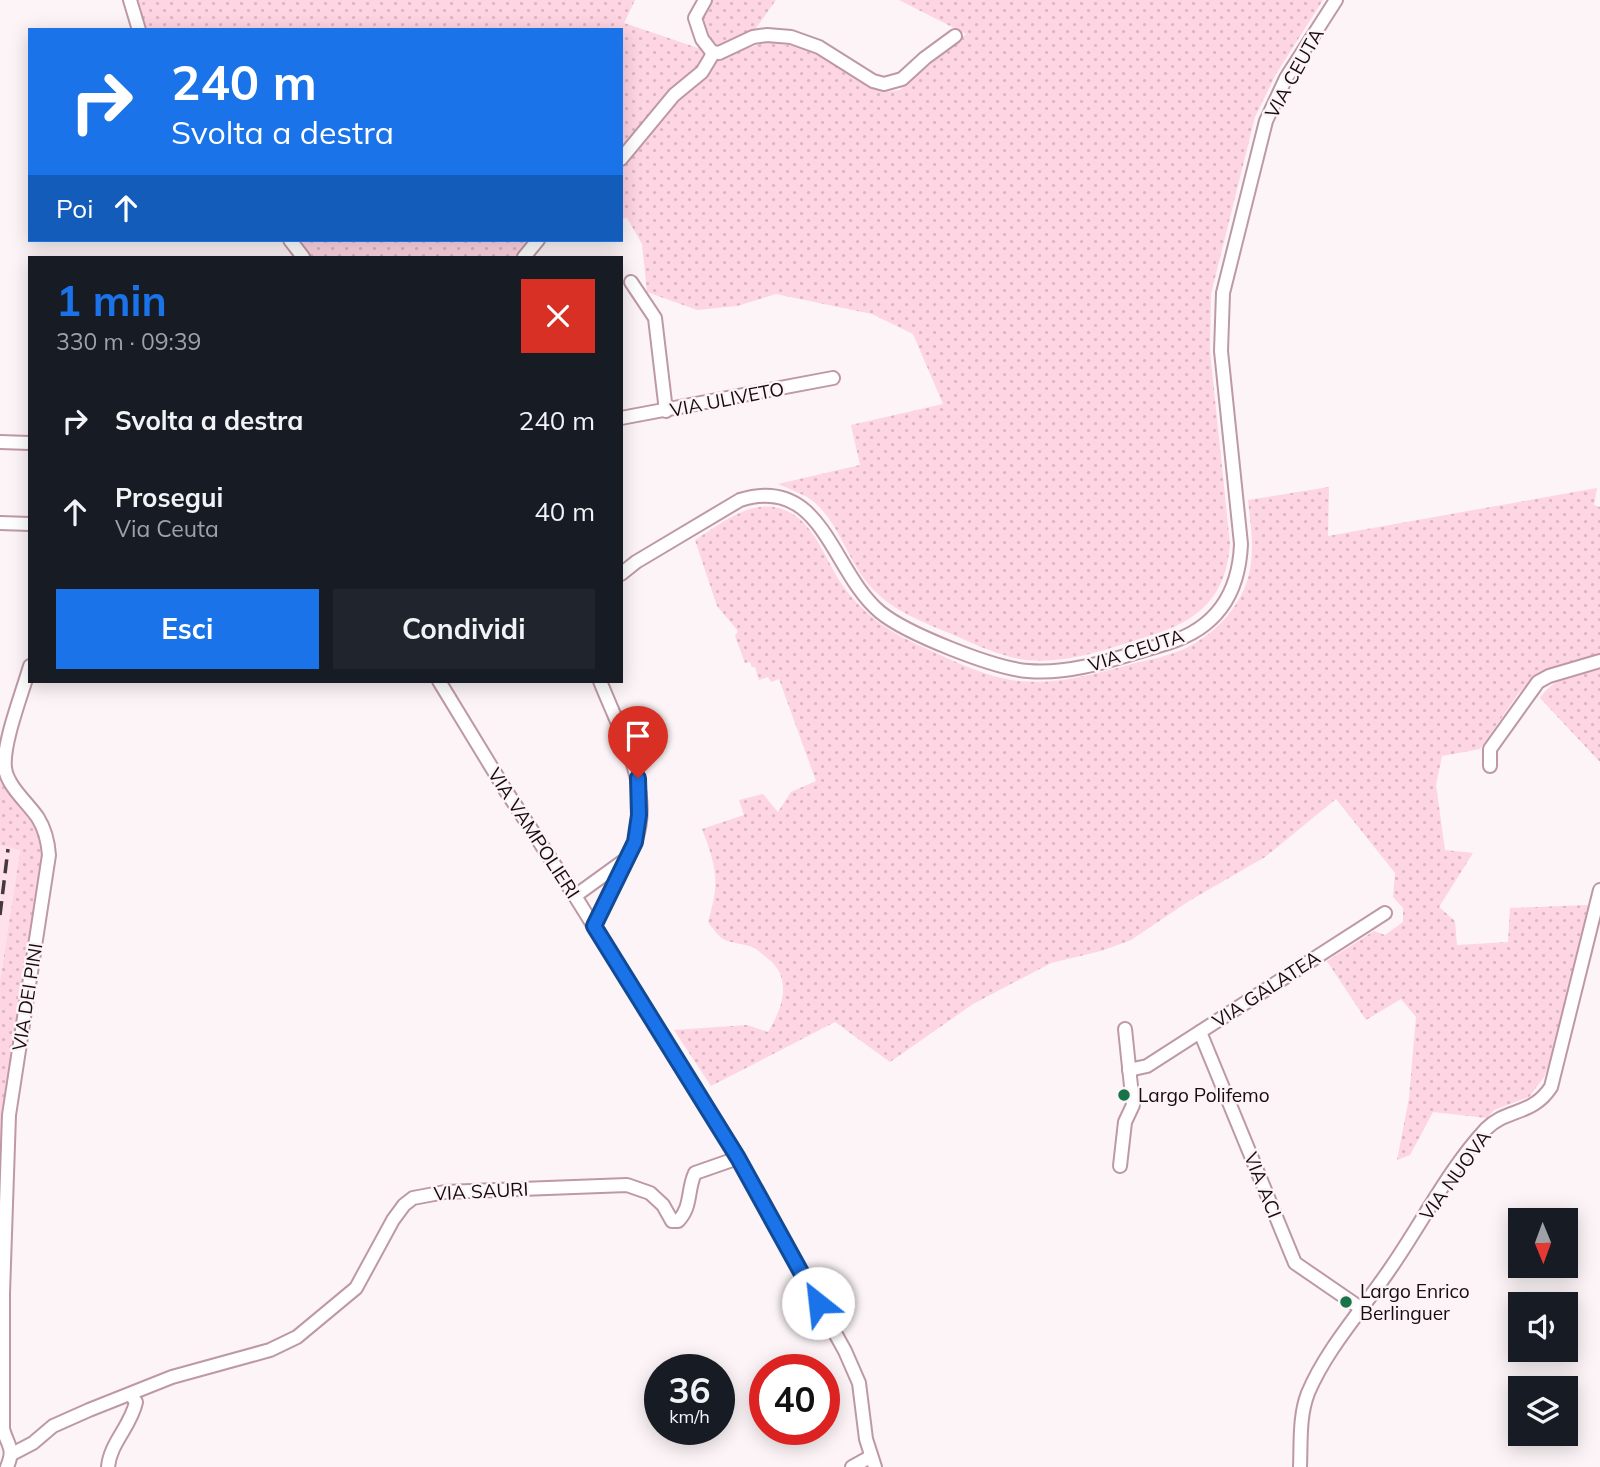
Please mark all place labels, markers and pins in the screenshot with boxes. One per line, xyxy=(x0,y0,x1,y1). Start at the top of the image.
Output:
pin xyxy=(608,706,668,778)
place label: Largo Polifemo xyxy=(1138,1083,1270,1107)
marker: Largo Polifemo xyxy=(1116,1087,1132,1103)
place label: Largo Enrico Berlinguer xyxy=(1360,1279,1470,1325)
marker: Largo Enrico Berlinguer xyxy=(1338,1294,1354,1310)

